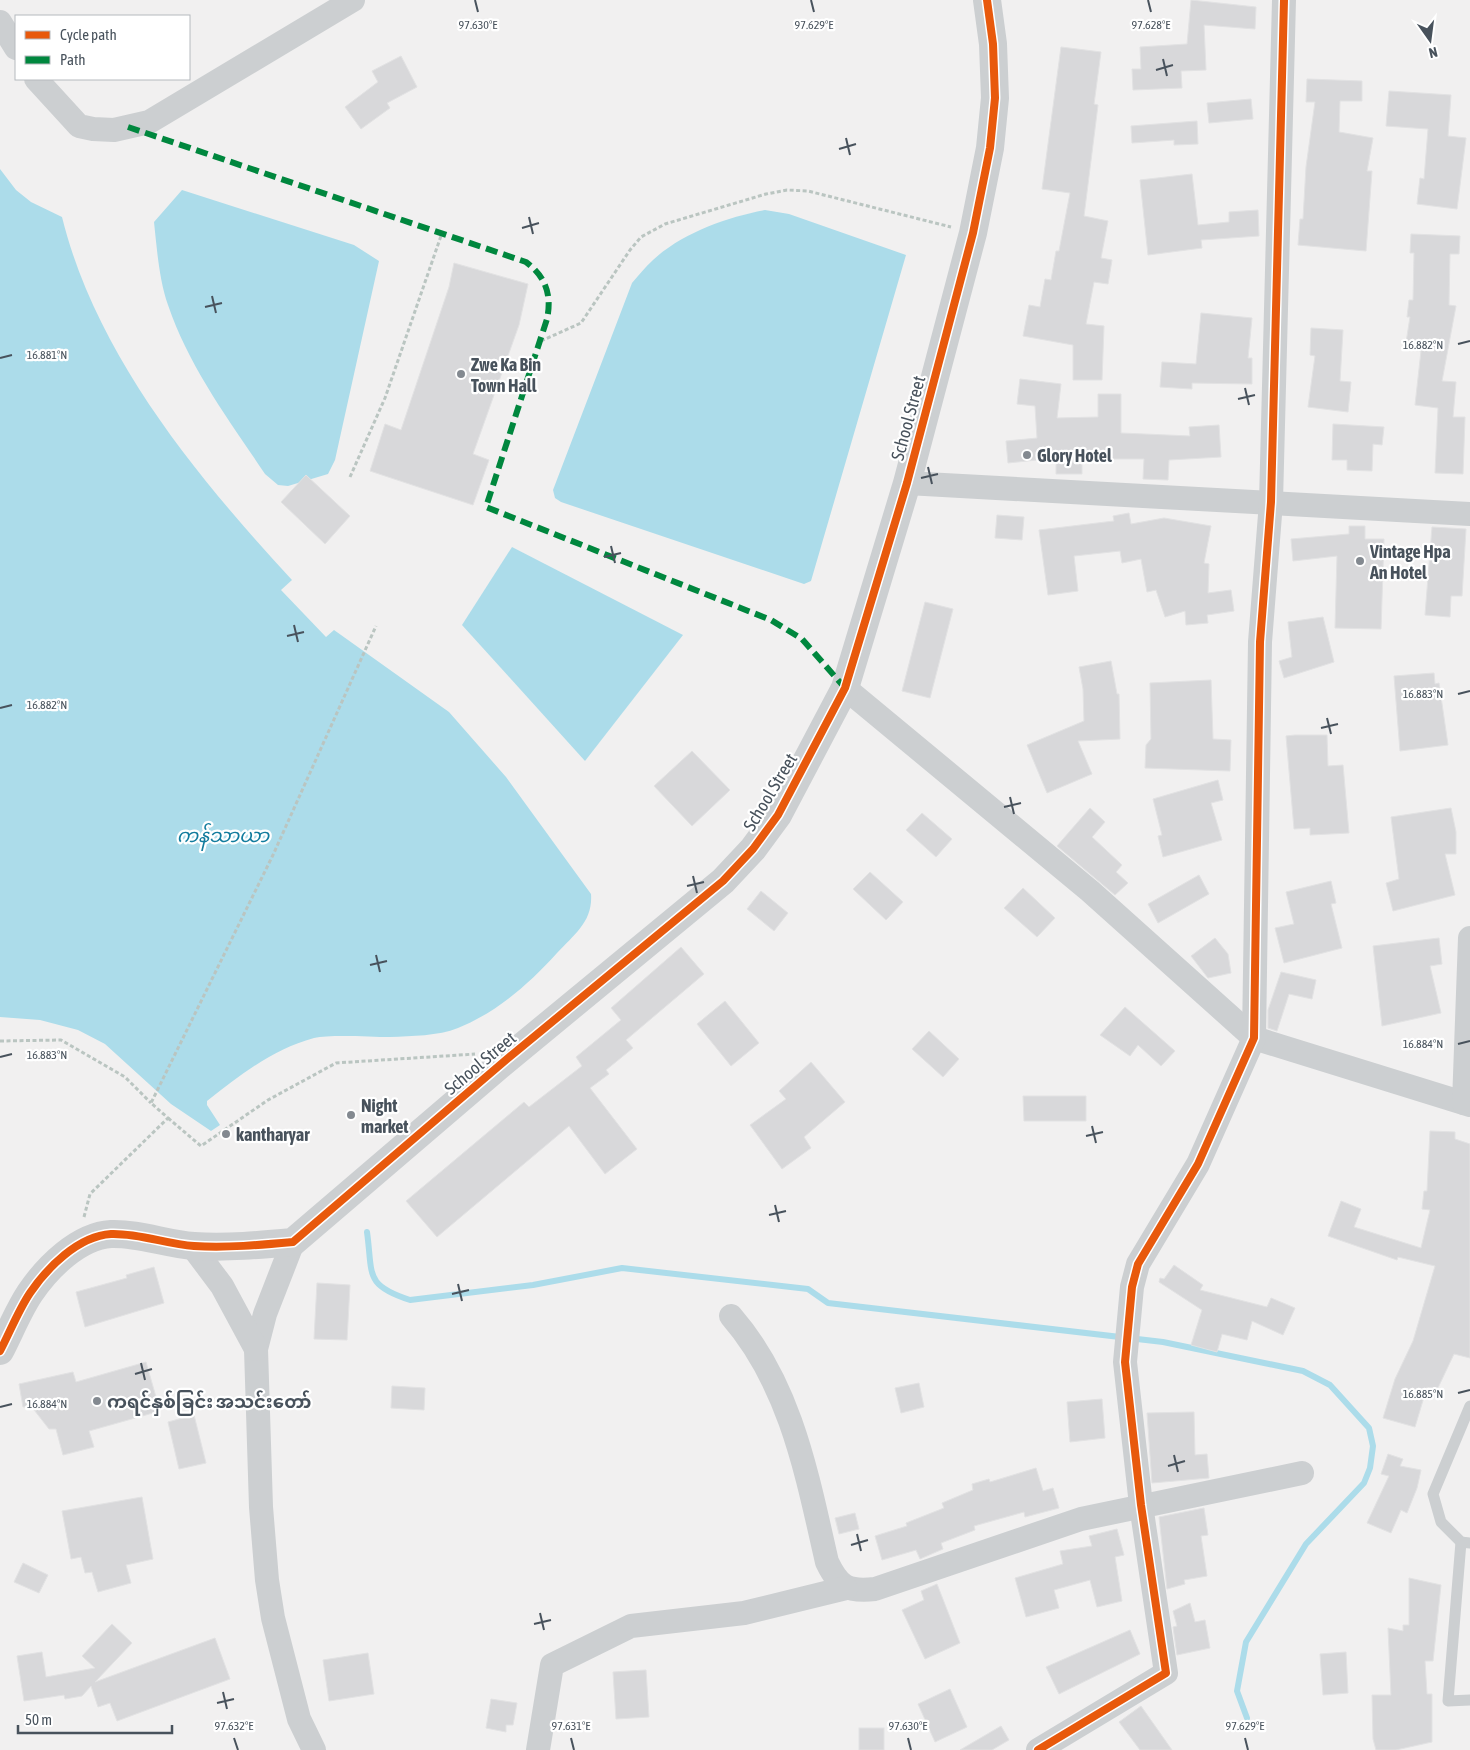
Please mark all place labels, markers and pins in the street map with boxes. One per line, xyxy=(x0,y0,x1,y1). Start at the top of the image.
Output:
place label: Zwe Ka Bin Town Hall xyxy=(471,354,541,396)
marker: Zwe Ka Bin Town Hall xyxy=(455,368,467,380)
place label: Glory Hotel xyxy=(1037,445,1112,466)
marker: Glory Hotel xyxy=(1021,449,1033,461)
place label: Vintage Hpa An Hotel xyxy=(1369,541,1451,583)
marker: Vintage Hpa An Hotel xyxy=(1354,555,1366,567)
place label: Night market xyxy=(361,1095,409,1137)
marker: Night market xyxy=(345,1109,357,1121)
place label: kantharyar xyxy=(236,1124,310,1145)
marker: kantharyar xyxy=(220,1128,232,1140)
place label: ကရင်နှစ်ခြင်း အသင်းတော် xyxy=(107,1390,311,1416)
marker: ကရင်နှစ်ခြင်း အသင်းတော် xyxy=(91,1395,103,1407)

